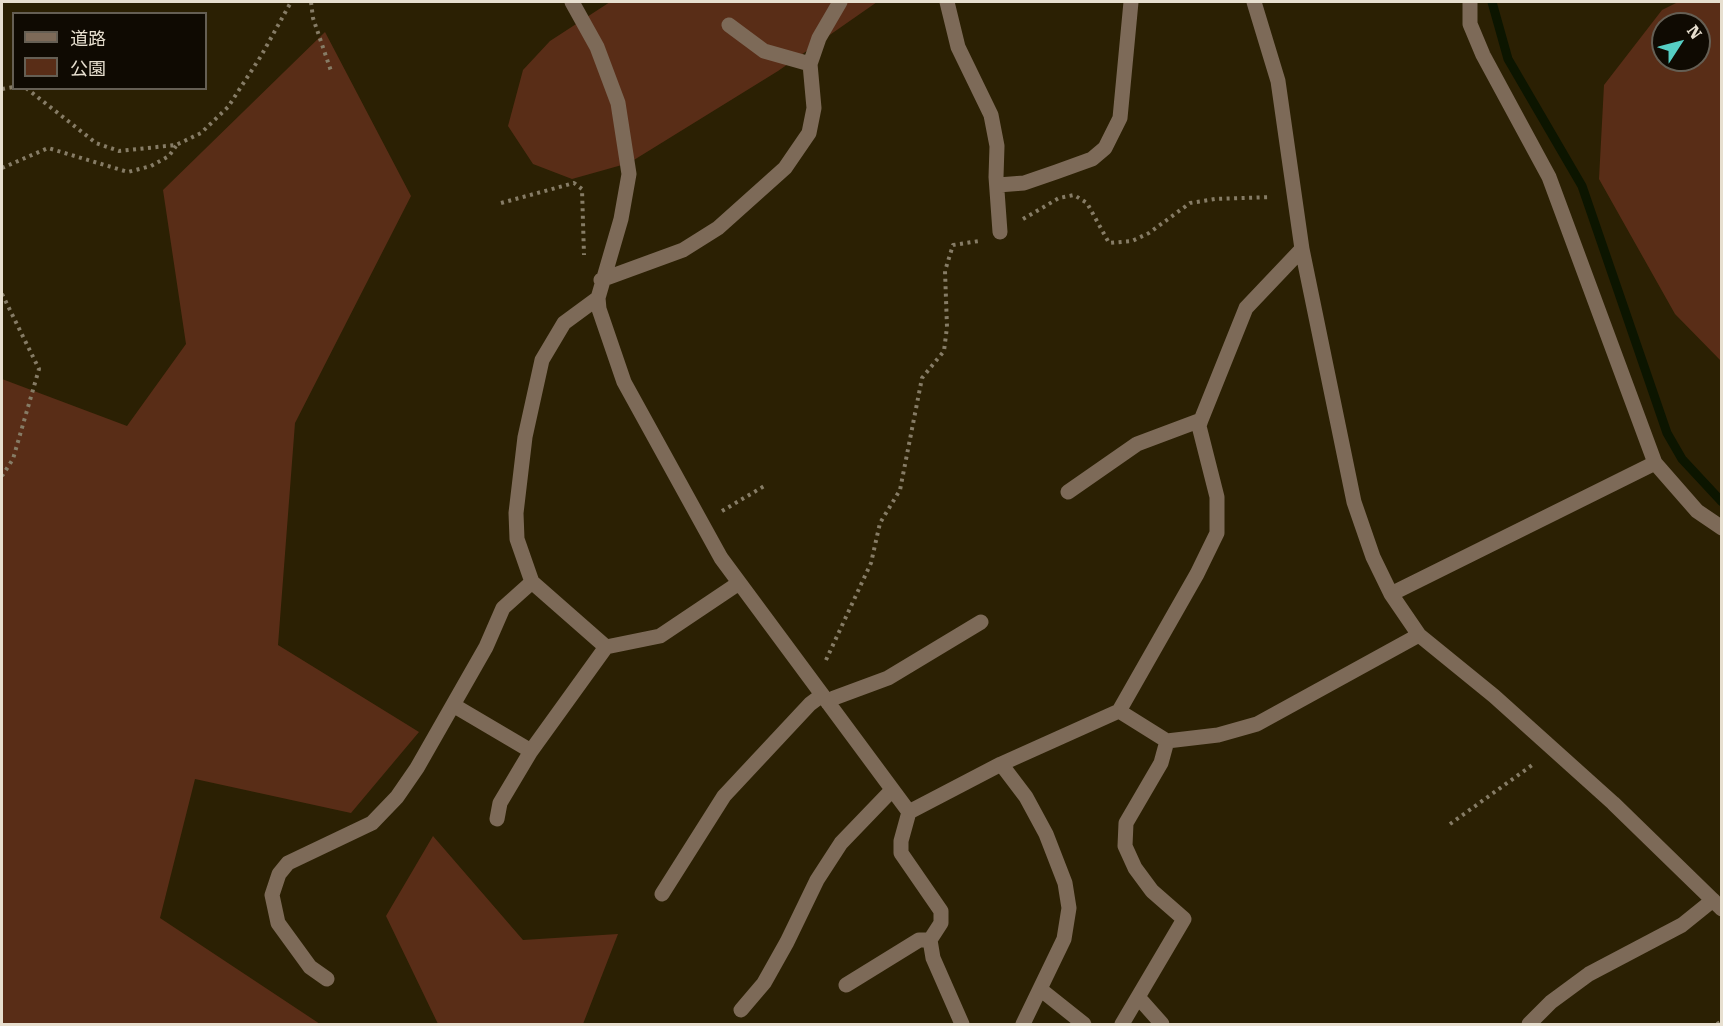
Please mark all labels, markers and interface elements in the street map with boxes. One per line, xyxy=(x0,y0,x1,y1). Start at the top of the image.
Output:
legend xyxy=(12,12,207,90)
north arrow xyxy=(1651,12,1711,72)
text: N xyxy=(1683,22,1706,43)
text: 道路 xyxy=(70,28,106,49)
text: 公園 xyxy=(70,58,106,79)

